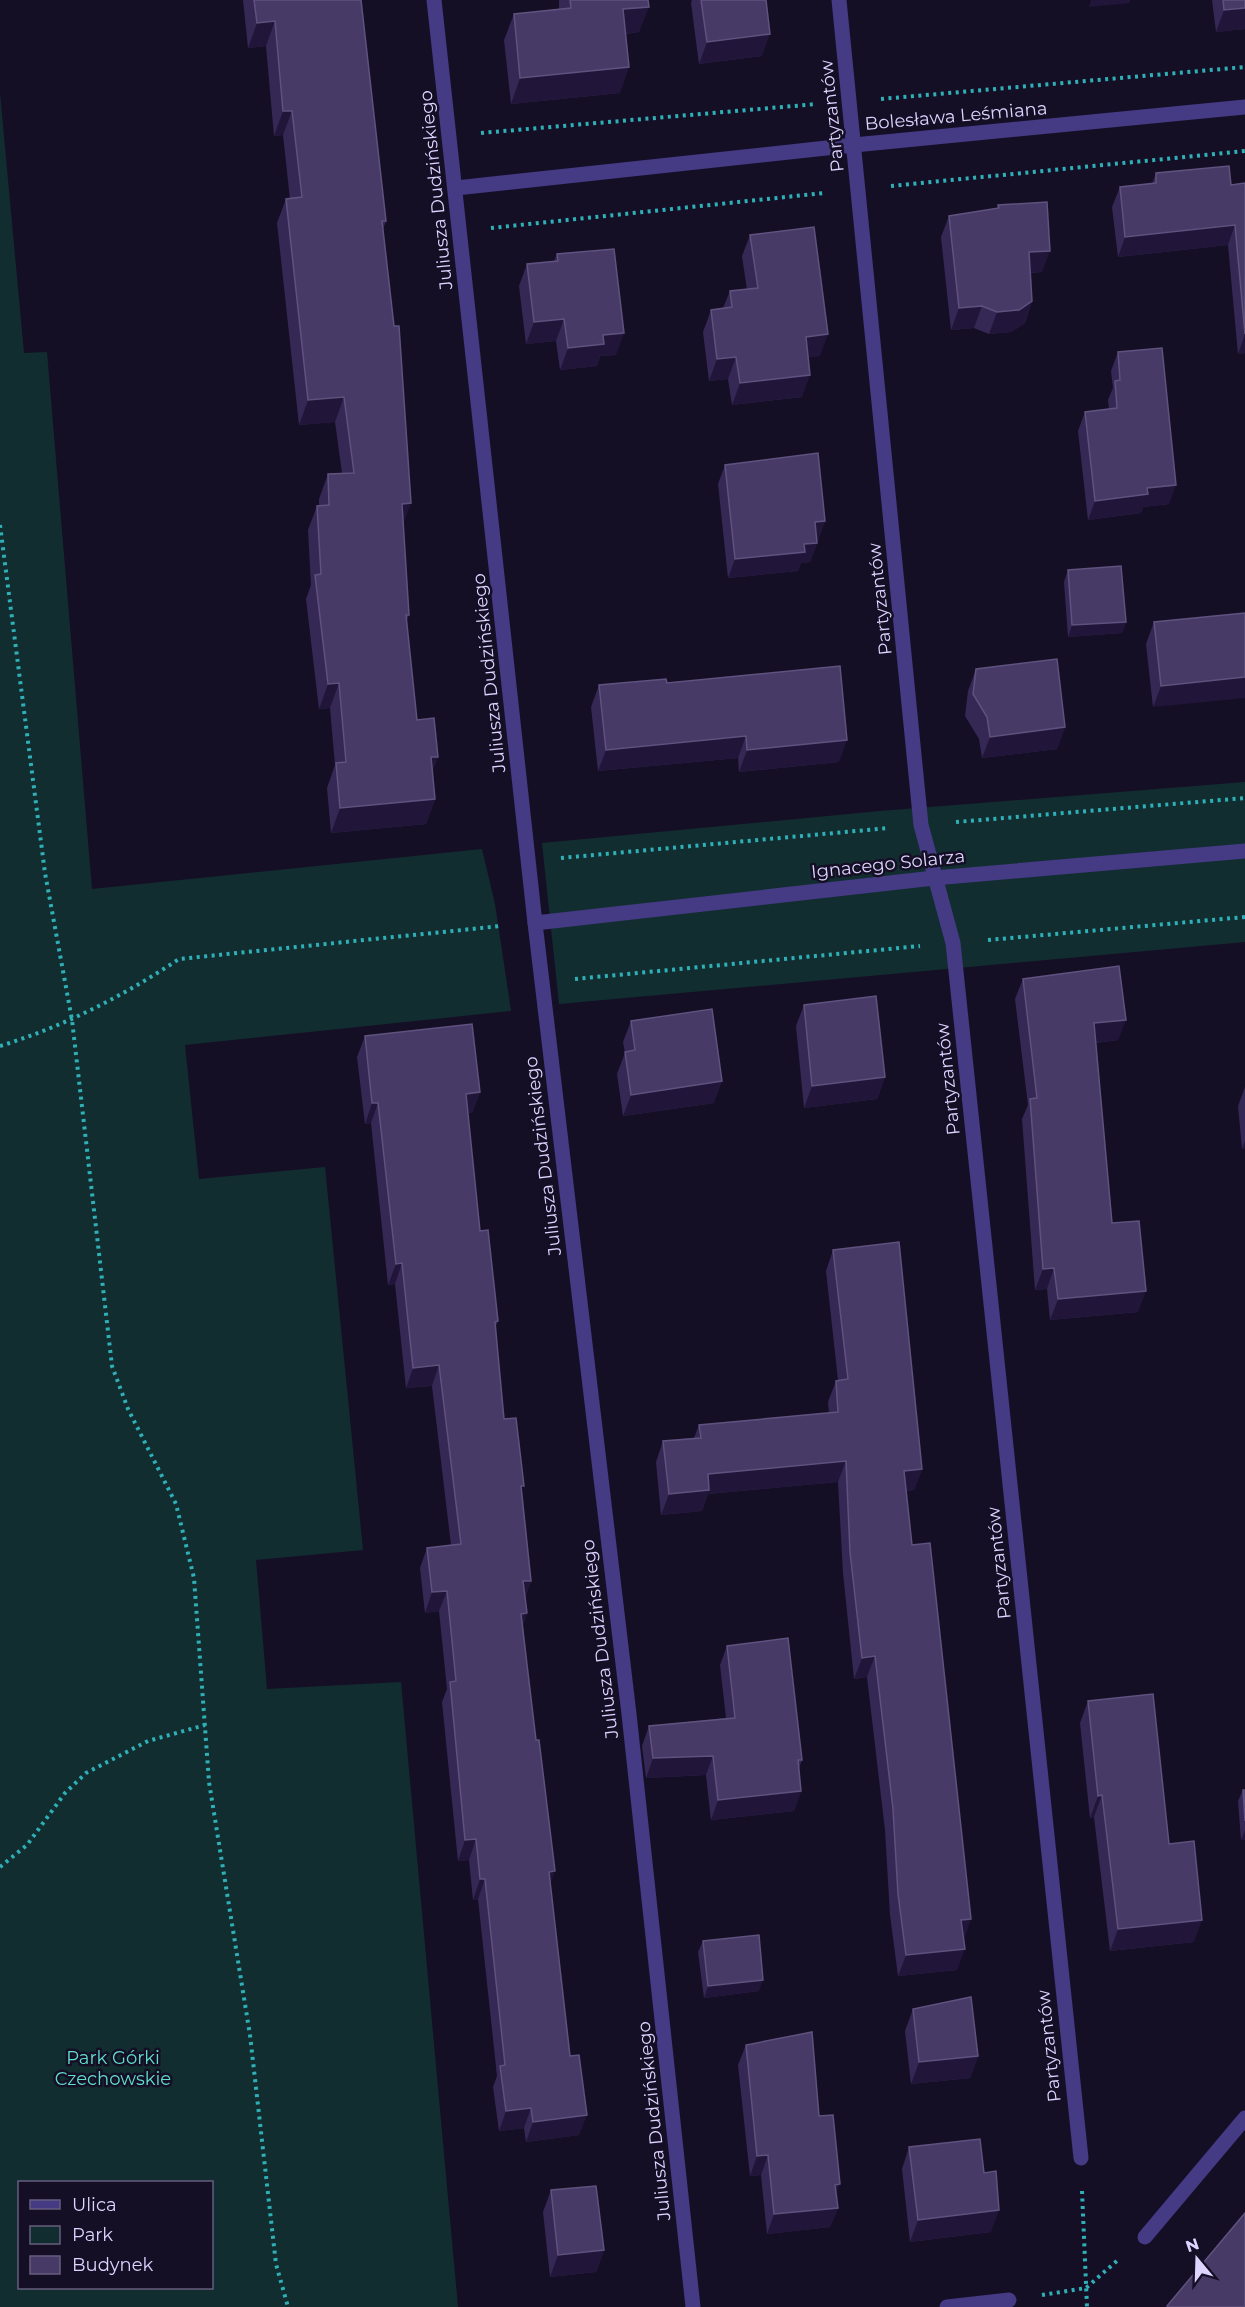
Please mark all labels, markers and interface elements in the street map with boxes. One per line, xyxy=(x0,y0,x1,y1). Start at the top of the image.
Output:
street label: Partyzantów xyxy=(815,59,849,173)
street label: Juliusza Dudzińskiego xyxy=(415,89,458,292)
street label: Bolesława Leśmiana xyxy=(864,97,1048,135)
street label: Partyzantów xyxy=(863,542,897,656)
street label: Juliusza Dudzińskiego xyxy=(468,572,511,775)
street label: Ignacego Solarza xyxy=(810,845,966,883)
street label: Partyzantów xyxy=(931,1022,965,1136)
street label: Juliusza Dudzińskiego xyxy=(520,1055,566,1258)
street label: Partyzantów xyxy=(982,1506,1016,1620)
street label: Juliusza Dudzińskiego xyxy=(577,1538,623,1741)
street label: Partyzantów xyxy=(1032,1989,1066,2103)
street label: Juliusza Dudzińskiego xyxy=(633,2020,676,2223)
park label: Park Górki Czechowskie xyxy=(55,2047,171,2090)
legend xyxy=(18,2181,213,2289)
text: Ulica xyxy=(72,2194,117,2216)
text: Park xyxy=(72,2224,113,2246)
north arrow xyxy=(1167,2229,1227,2289)
text: N xyxy=(1183,2234,1201,2256)
text: Budynek xyxy=(72,2254,154,2276)

